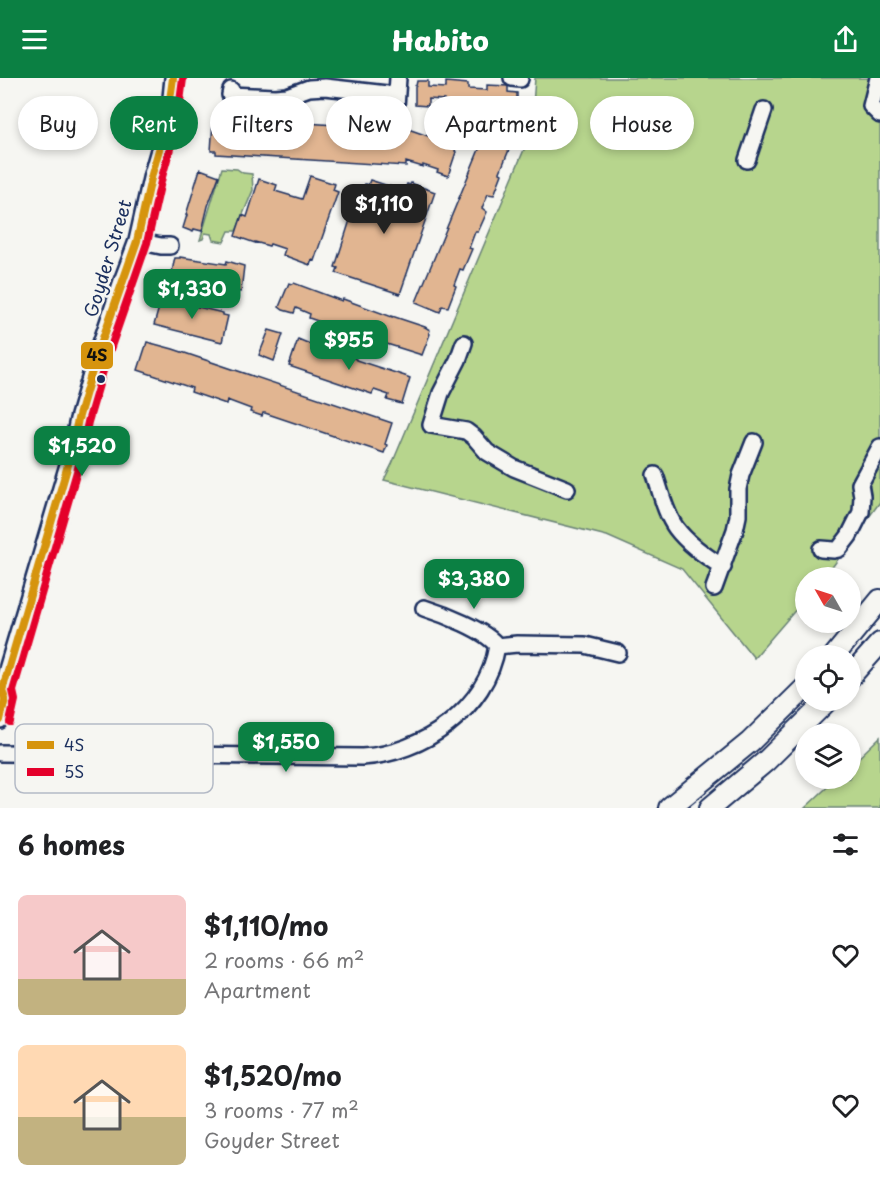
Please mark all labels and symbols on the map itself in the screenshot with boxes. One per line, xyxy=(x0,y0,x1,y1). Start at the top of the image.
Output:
pin: $1,110 xyxy=(335,184,433,235)
street label: Goyder Street xyxy=(76,196,138,320)
pin: $1,330 xyxy=(143,269,241,320)
pin: $955 xyxy=(313,320,385,371)
line badge: 4S xyxy=(80,341,114,370)
text: 4S xyxy=(86,342,108,366)
unlabelled marker xyxy=(95,373,107,385)
pin: $1,520 xyxy=(33,426,131,477)
pin: $3,380 xyxy=(425,559,523,610)
north arrow xyxy=(795,567,861,633)
pin: $1,550 xyxy=(237,722,335,773)
legend xyxy=(15,724,213,793)
text: 4S xyxy=(64,732,85,756)
text: 5S xyxy=(64,759,84,783)

